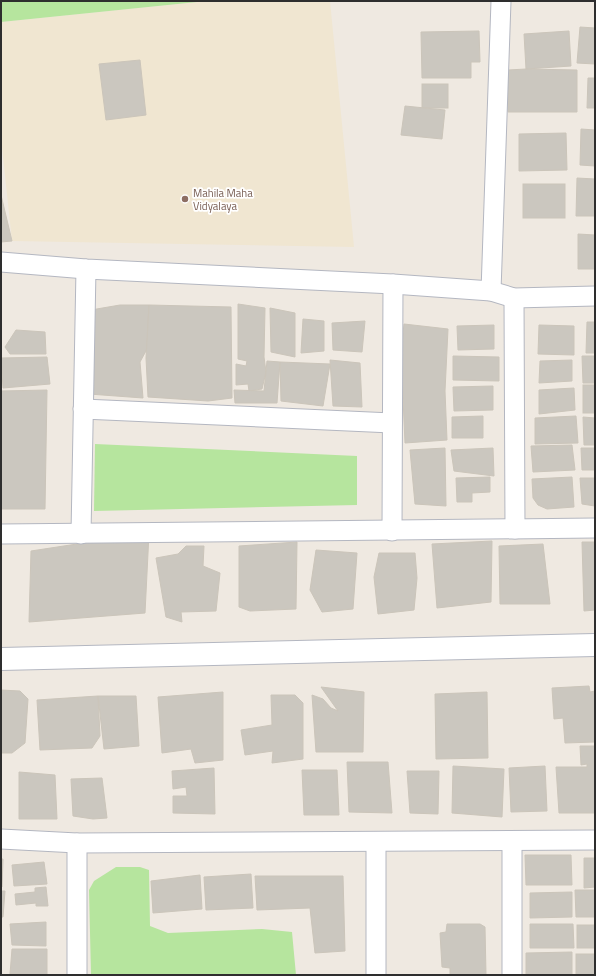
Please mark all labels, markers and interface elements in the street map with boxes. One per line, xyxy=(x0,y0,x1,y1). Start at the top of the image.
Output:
place label: Mahila Maha Vidyalaya xyxy=(193,185,253,214)
marker: Mahila Maha Vidyalaya xyxy=(180,194,190,204)

